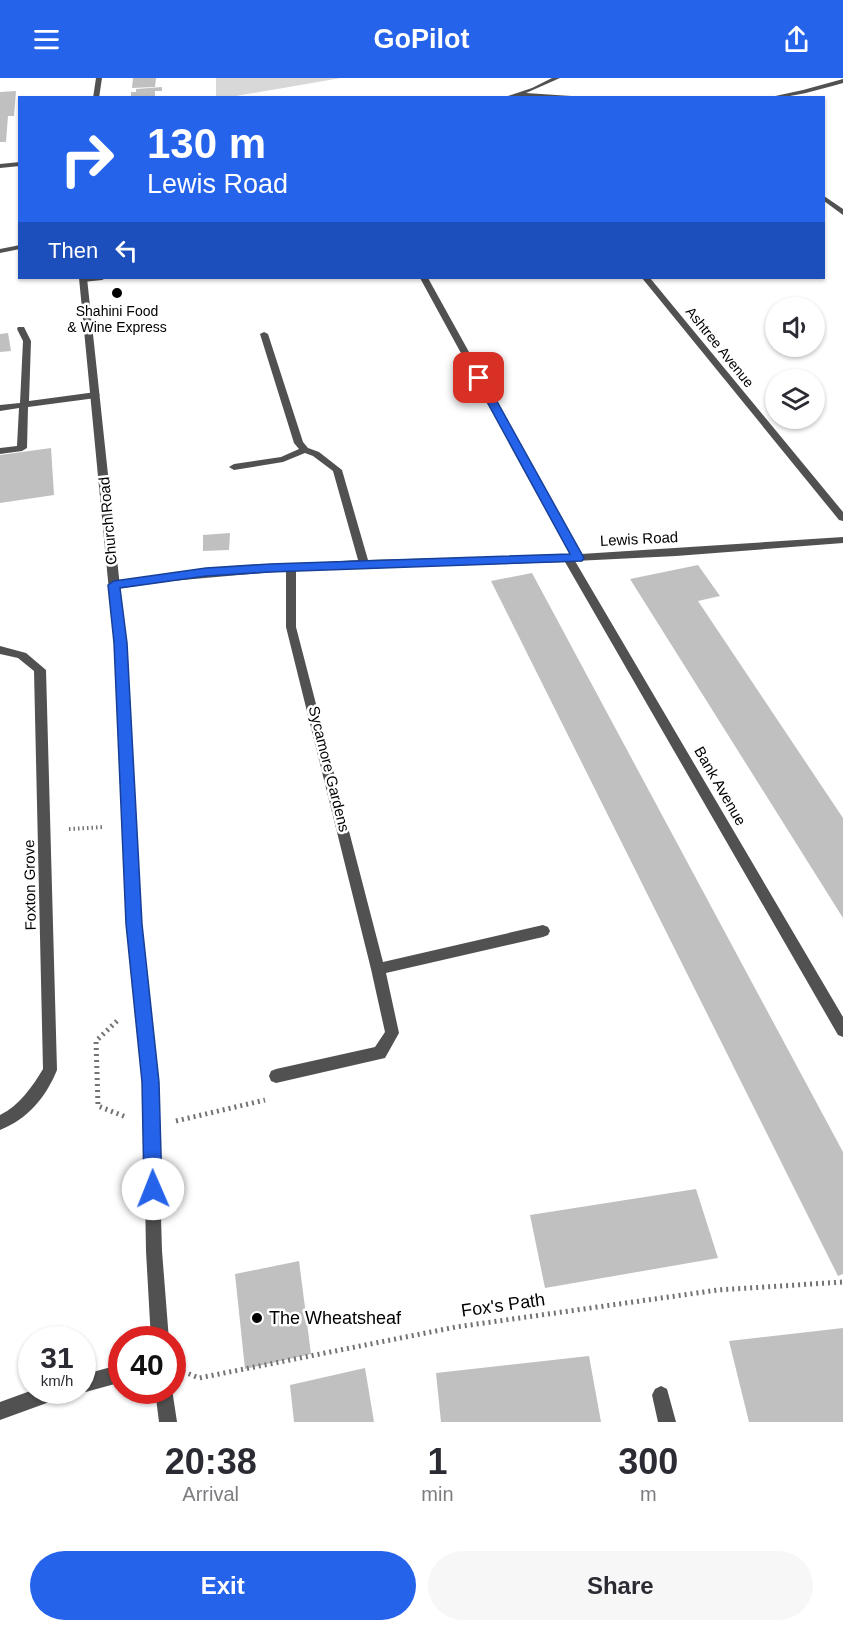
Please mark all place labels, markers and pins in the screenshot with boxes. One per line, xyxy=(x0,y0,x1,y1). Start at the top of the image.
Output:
marker: Shahini Food & Wine Express xyxy=(110,286,124,300)
place label: Shahini Food & Wine Express xyxy=(67,303,167,335)
pin xyxy=(453,352,504,403)
place label: The Wheatsheaf xyxy=(269,1308,402,1328)
marker: The Wheatsheaf xyxy=(250,1311,264,1325)

